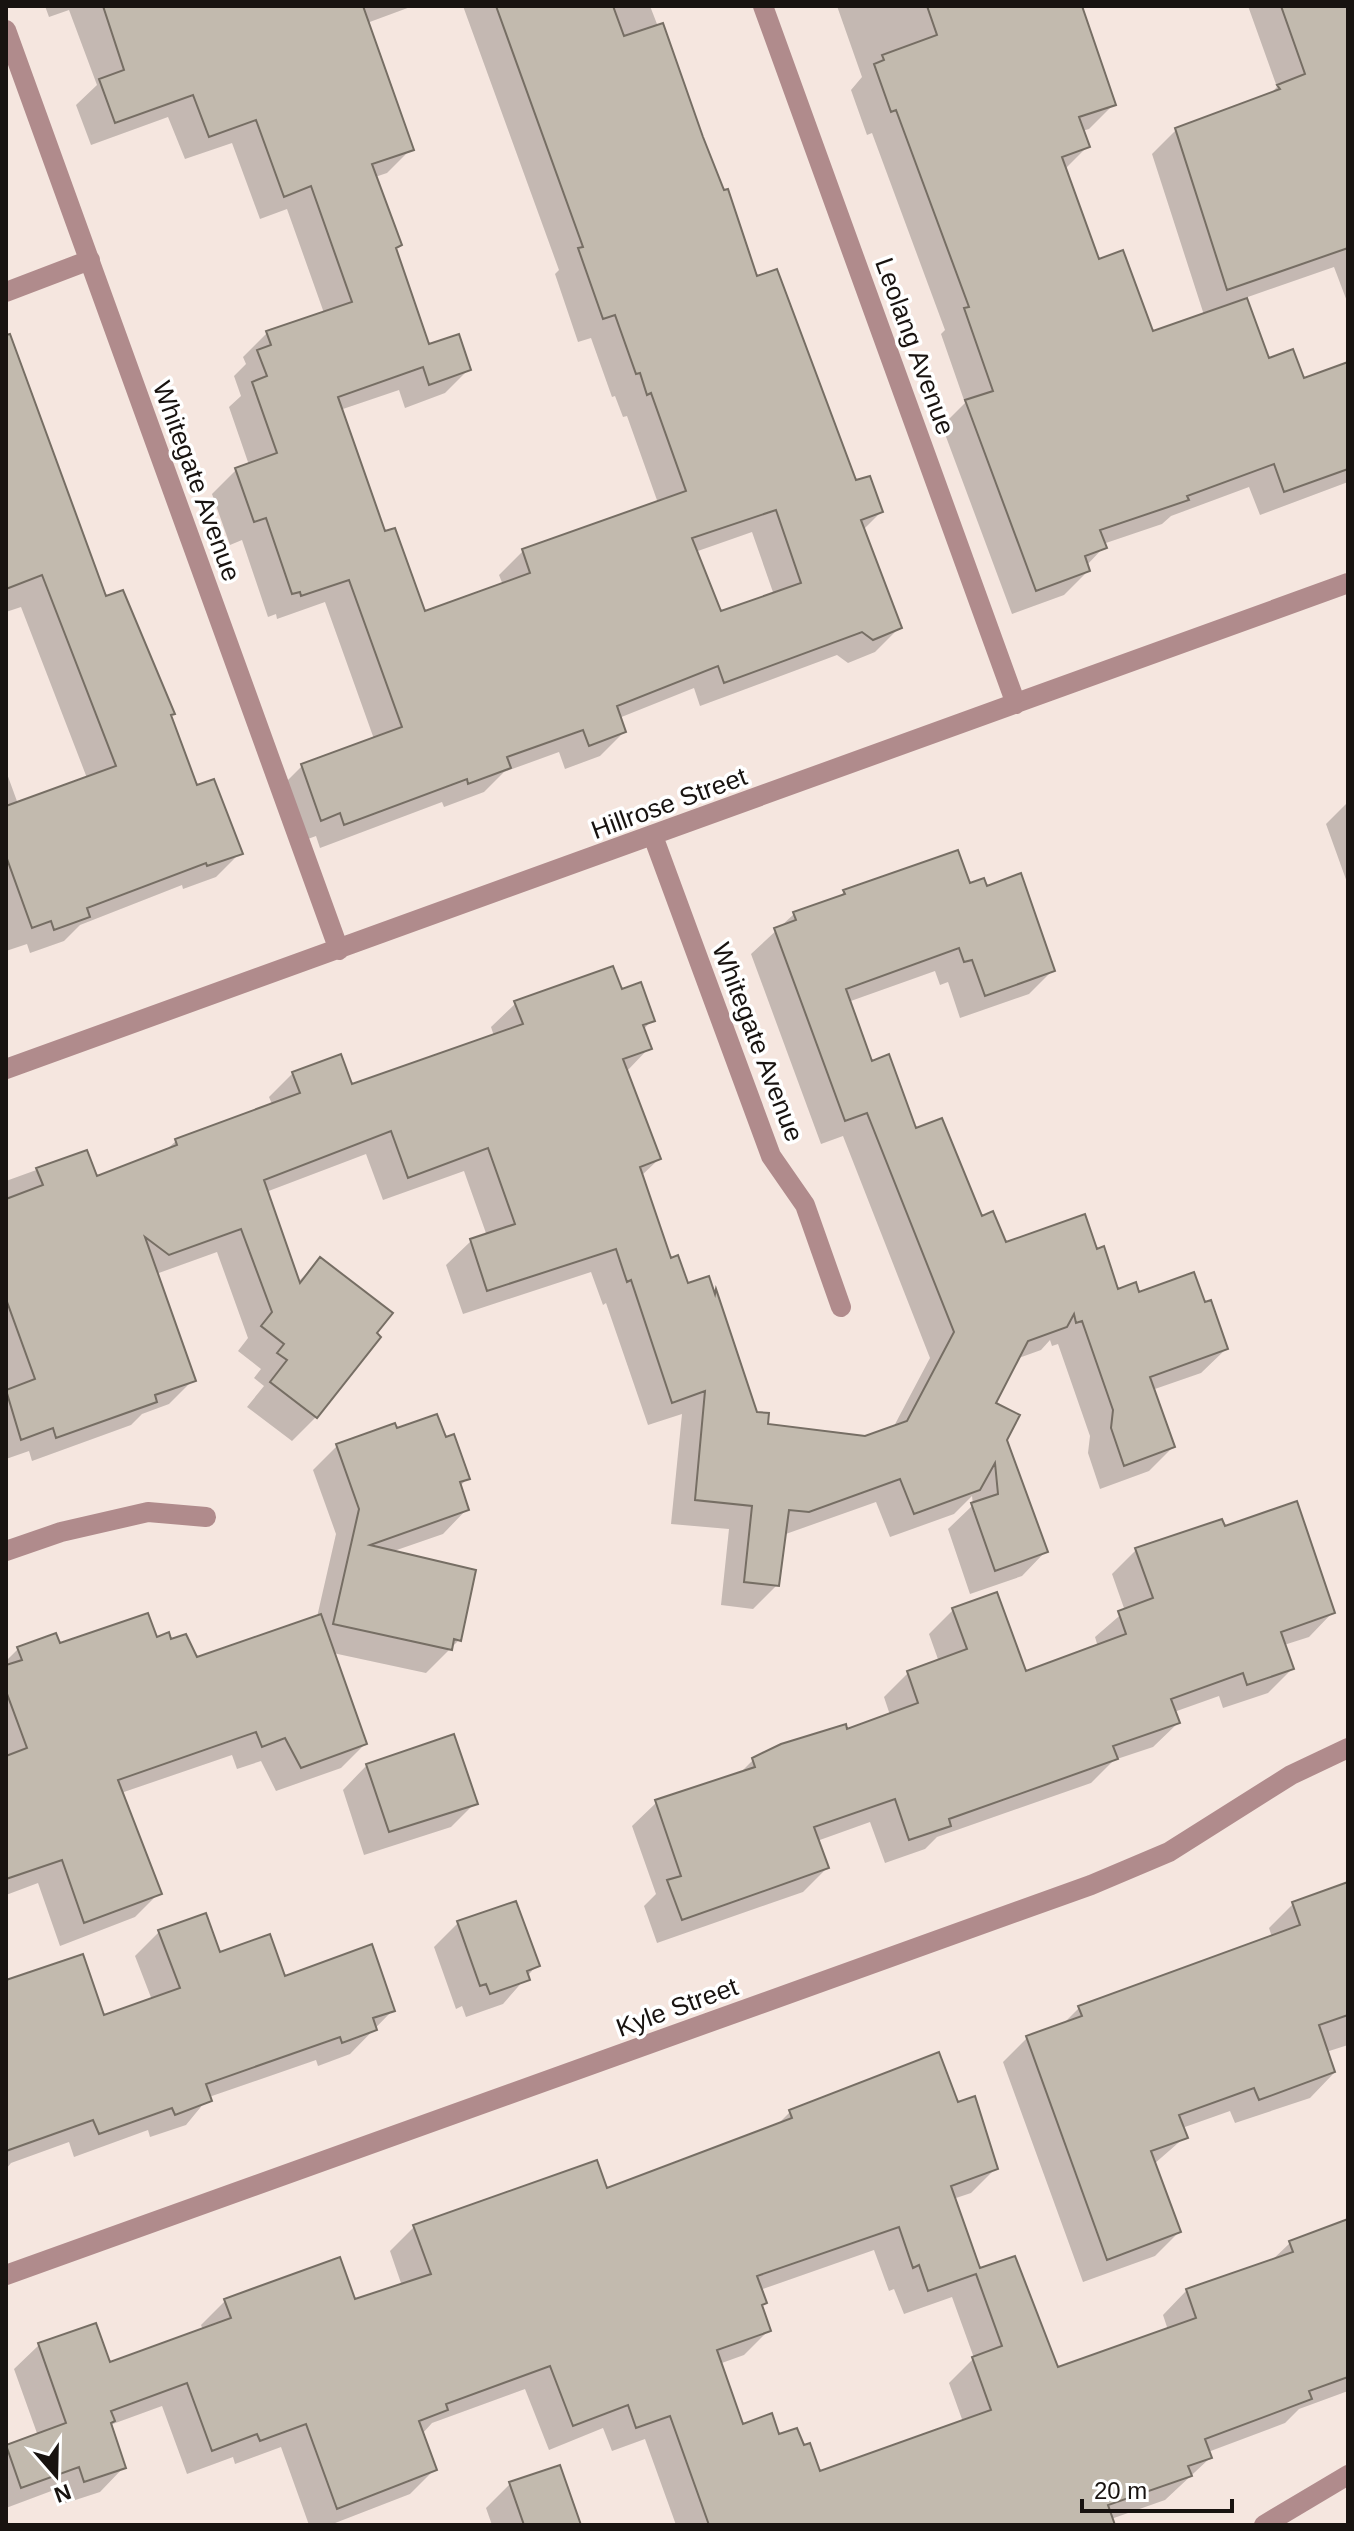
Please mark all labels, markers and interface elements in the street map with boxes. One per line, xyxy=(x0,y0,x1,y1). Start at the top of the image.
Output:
street label: Leolang Avenue xyxy=(869,253,961,439)
street label: Whitegate Avenue xyxy=(147,377,247,585)
street label: Hillrose Street xyxy=(587,761,752,845)
street label: Whitegate Avenue xyxy=(706,938,810,1146)
street label: Kyle Street xyxy=(612,1971,743,2043)
north arrow xyxy=(16,2435,96,2515)
scale bar xyxy=(1082,2463,1232,2513)
text: 20 m xyxy=(1094,2477,1147,2504)
text: N xyxy=(51,2479,74,2508)

